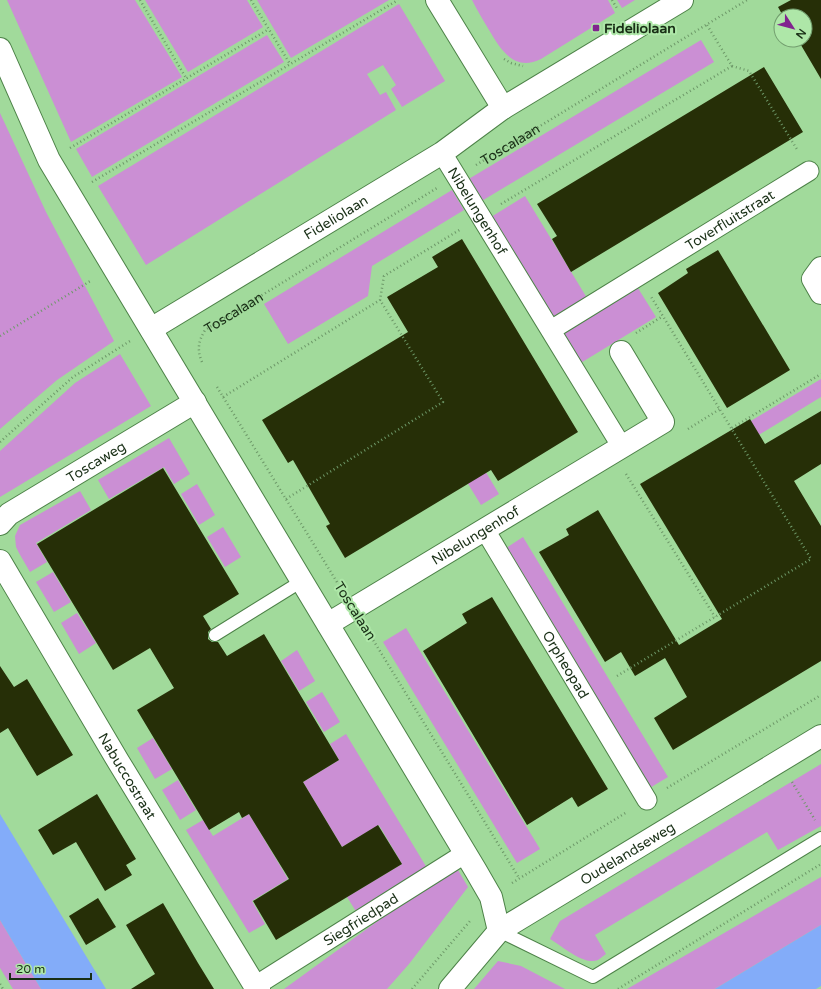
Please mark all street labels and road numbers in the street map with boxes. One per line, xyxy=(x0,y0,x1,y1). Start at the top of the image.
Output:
street label: Toscalaan xyxy=(478,120,543,169)
street label: Nibelungenhof xyxy=(444,164,511,258)
street label: Toverfluitstraat xyxy=(682,186,778,254)
street label: Fideliolaan xyxy=(301,191,371,243)
street label: Toscalaan xyxy=(201,288,266,337)
street label: Toscaweg xyxy=(63,437,129,486)
street label: Nibelungenhof xyxy=(428,502,523,568)
street label: Toscalaan xyxy=(330,579,380,643)
street label: Orpheopad xyxy=(539,628,593,702)
street label: Nabuccostraat xyxy=(95,730,160,823)
street label: Oudelandseweg xyxy=(577,818,678,888)
street label: Siegfriedpad xyxy=(320,889,401,949)

